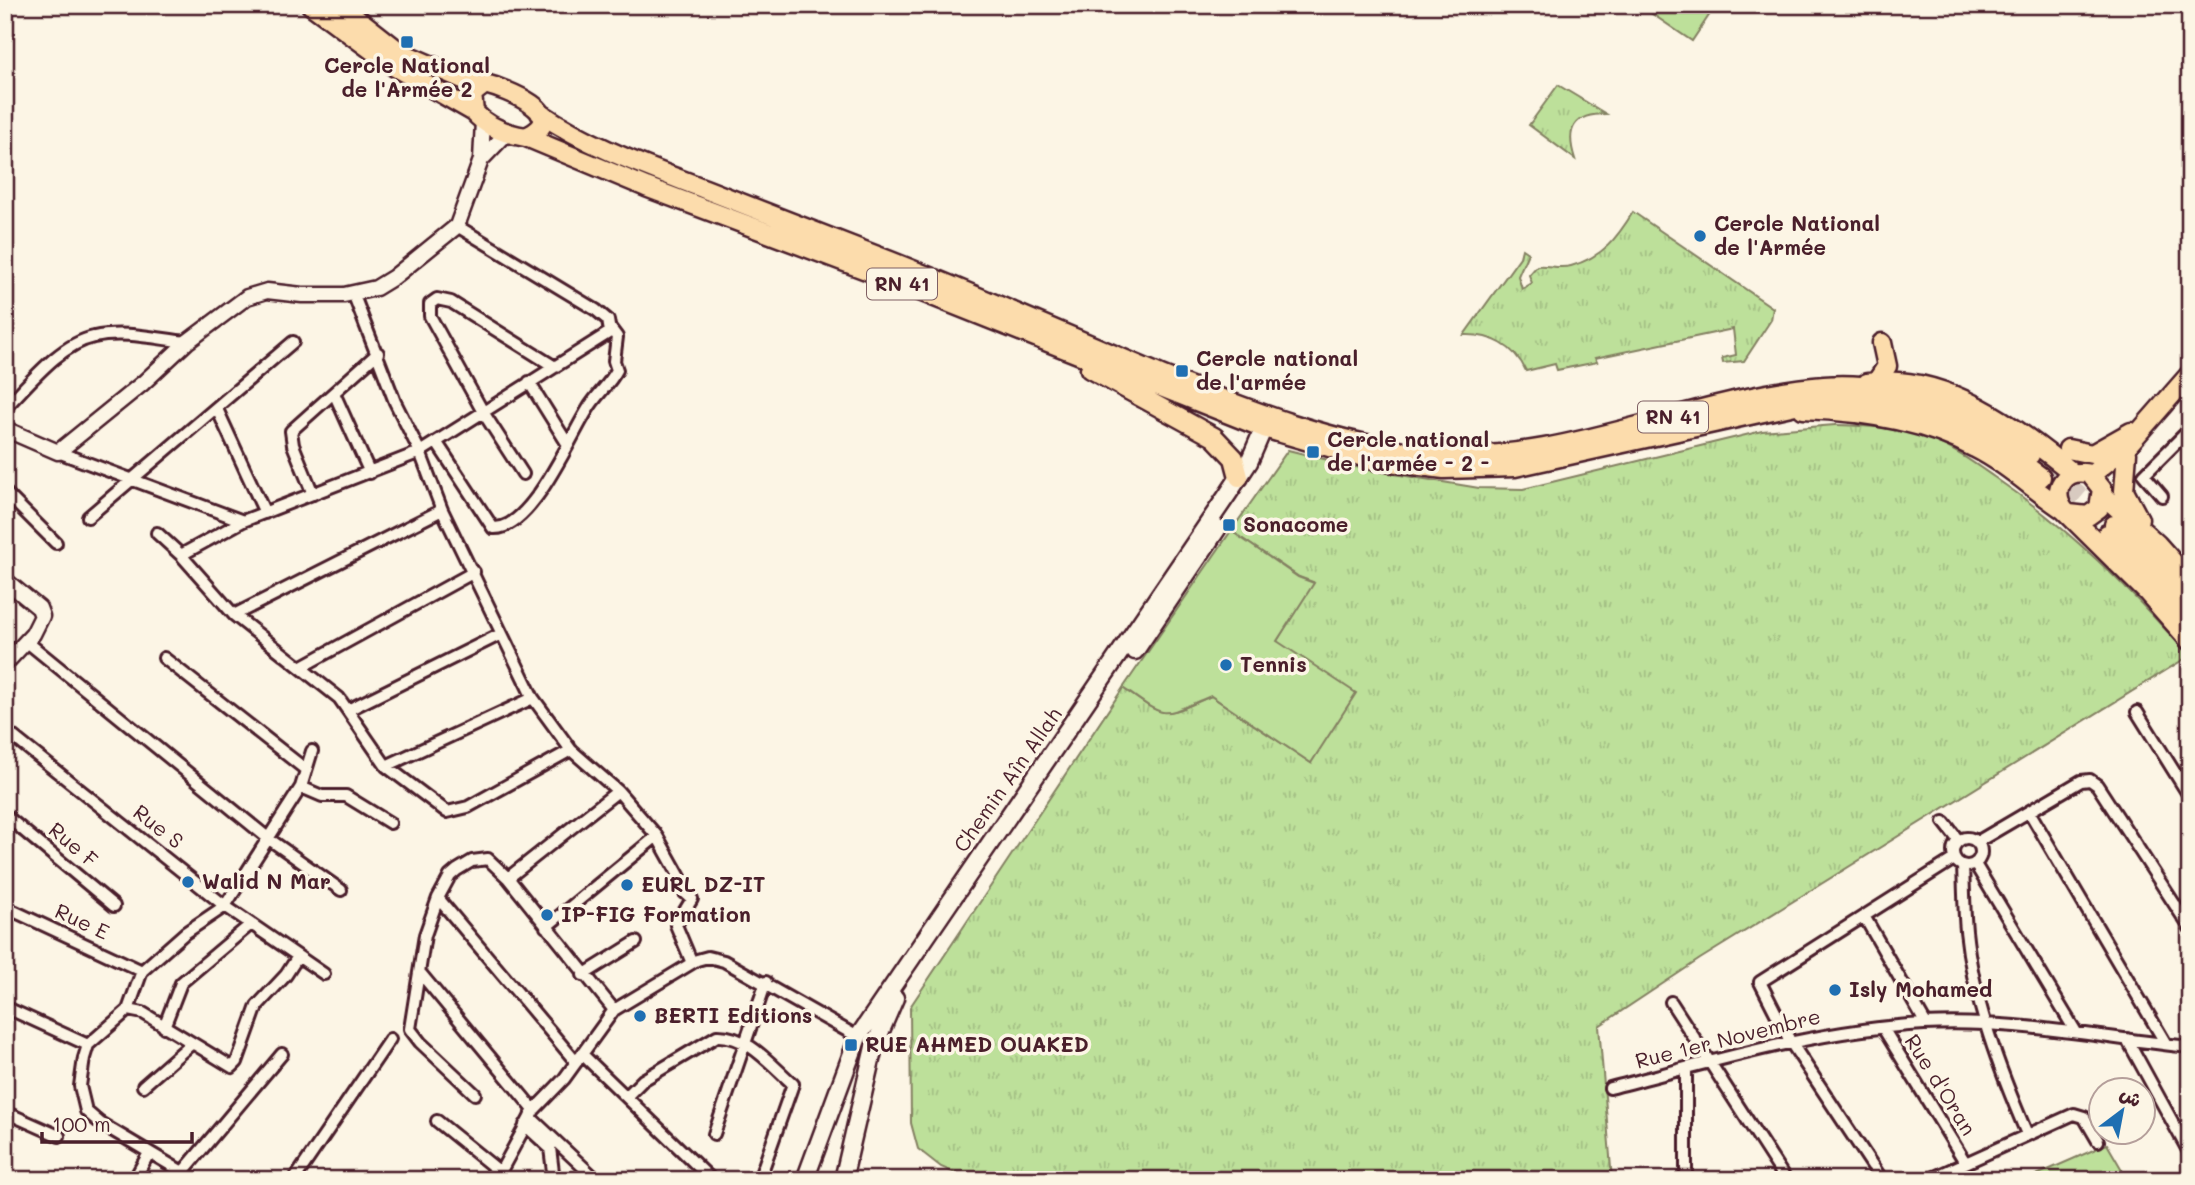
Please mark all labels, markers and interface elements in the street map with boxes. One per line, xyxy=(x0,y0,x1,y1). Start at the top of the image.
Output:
marker: Cercle National de l'Armée 2 xyxy=(399,34,415,50)
place label: Cercle National de l'Armée 2 xyxy=(324,51,490,102)
place label: Cercle National de l'Armée xyxy=(1714,209,1880,260)
marker: Cercle National de l'Armée xyxy=(1692,228,1708,244)
road number: RN 41 xyxy=(867,268,937,300)
place label: Cercle national de l'armée xyxy=(1196,344,1358,395)
marker: Cercle national de l'armée xyxy=(1174,363,1190,379)
road number: RN 41 xyxy=(1638,402,1708,432)
place label: Cercle national de l'armée - 2 - xyxy=(1327,425,1489,476)
marker: Cercle national de l'armée - 2 - xyxy=(1305,444,1321,460)
place label: Sonacome xyxy=(1243,510,1348,537)
marker: Sonacome xyxy=(1221,517,1237,533)
place label: Tennis xyxy=(1240,650,1307,677)
marker: Tennis xyxy=(1218,657,1234,673)
street label: Chemin Aîn Allah xyxy=(947,701,1067,857)
street label: Rue S xyxy=(128,798,189,854)
street label: Rue F xyxy=(44,815,104,872)
place label: Walid N Mar xyxy=(202,867,331,894)
place label: EURL DZ-IT xyxy=(641,870,765,897)
marker: Walid N Mar xyxy=(180,874,196,890)
marker: EURL DZ-IT xyxy=(619,877,635,893)
street label: Rue E xyxy=(51,896,114,945)
place label: IP-FIG Formation xyxy=(561,900,751,927)
marker: IP-FIG Formation xyxy=(539,907,555,923)
place label: Isly Mohamed xyxy=(1849,975,1992,1003)
marker: Isly Mohamed xyxy=(1827,982,1843,998)
place label: BERTI Editions xyxy=(654,1001,812,1028)
street label: Rue 1er Novembre xyxy=(1632,1001,1823,1074)
marker: BERTI Editions xyxy=(632,1008,648,1024)
street label: Rue d'Oran xyxy=(1899,1028,1983,1140)
place label: RUE AHMED OUAKED xyxy=(865,1030,1089,1057)
marker: RUE AHMED OUAKED xyxy=(843,1037,859,1053)
north arrow xyxy=(2086,1076,2156,1146)
text: ش xyxy=(2116,1080,2147,1112)
scale bar xyxy=(42,1101,192,1145)
text: 100 m xyxy=(52,1110,111,1137)

